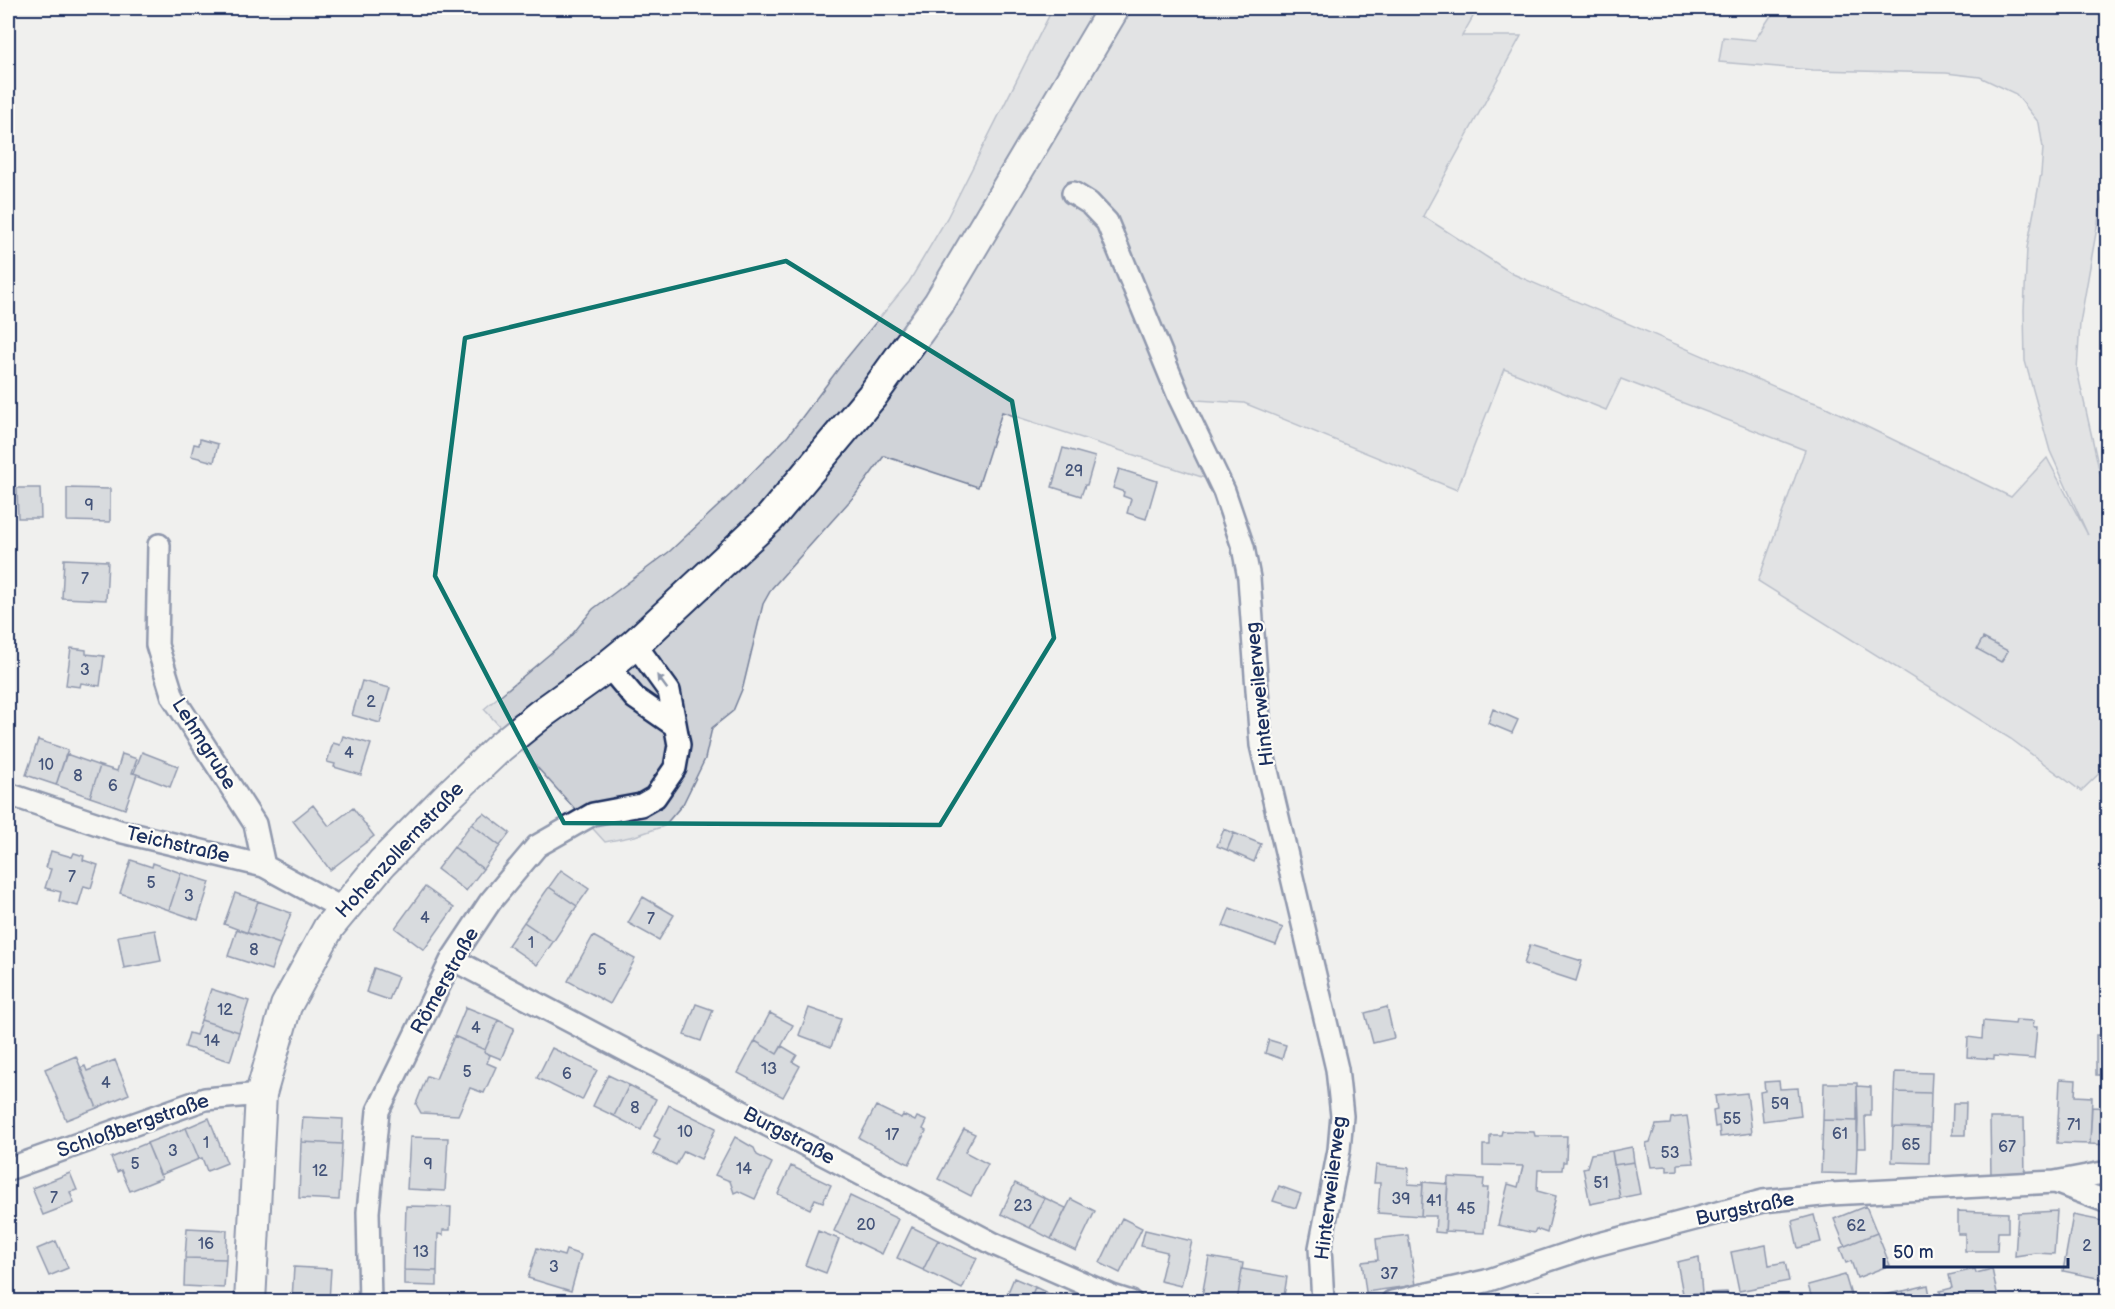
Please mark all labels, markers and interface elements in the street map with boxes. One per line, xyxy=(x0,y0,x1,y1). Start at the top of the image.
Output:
house number: 29 xyxy=(1065,462,1083,481)
house number: 9 xyxy=(84,496,94,515)
house number: 7 xyxy=(81,570,89,589)
street label: Hinterweilerweg xyxy=(1240,621,1280,767)
house number: 3 xyxy=(80,661,90,680)
one-way arrow xyxy=(656,674,668,690)
house number: 2 xyxy=(366,693,376,712)
street label: Lehmgrube xyxy=(166,694,242,794)
house number: 4 xyxy=(344,744,354,763)
house number: 10 xyxy=(38,756,54,775)
house number: 8 xyxy=(73,767,83,786)
house number: 6 xyxy=(108,777,118,796)
street label: Hohenzollernstraße xyxy=(331,777,469,923)
street label: Teichstraße xyxy=(124,821,232,869)
house number: 7 xyxy=(68,868,76,887)
house number: 5 xyxy=(146,874,156,893)
house number: 3 xyxy=(184,887,194,906)
house number: 4 xyxy=(420,909,430,928)
house number: 7 xyxy=(647,910,655,929)
street label: Römerstraße xyxy=(406,923,484,1039)
house number: 1 xyxy=(528,934,534,953)
house number: 8 xyxy=(249,941,259,960)
house number: 5 xyxy=(597,961,607,980)
house number: 12 xyxy=(217,1001,233,1020)
house number: 4 xyxy=(471,1019,481,1038)
house number: 14 xyxy=(204,1032,220,1051)
house number: 13 xyxy=(761,1060,777,1079)
house number: 5 xyxy=(462,1063,472,1082)
house number: 6 xyxy=(562,1065,572,1084)
house number: 4 xyxy=(101,1074,111,1093)
street label: Schloßbergstraße xyxy=(54,1089,212,1163)
house number: 59 xyxy=(1771,1095,1789,1114)
house number: 8 xyxy=(630,1099,640,1118)
street label: Burgstraße xyxy=(739,1102,839,1170)
house number: 55 xyxy=(1723,1110,1741,1129)
street label: Hinterweilerweg xyxy=(1310,1115,1352,1261)
house number: 71 xyxy=(2067,1116,2081,1135)
house number: 10 xyxy=(677,1123,693,1142)
house number: 61 xyxy=(1832,1125,1848,1144)
house number: 17 xyxy=(885,1126,899,1145)
house number: 1 xyxy=(203,1134,209,1153)
house number: 65 xyxy=(1902,1136,1920,1155)
house number: 67 xyxy=(1998,1138,2016,1157)
house number: 3 xyxy=(168,1142,178,1161)
house number: 53 xyxy=(1660,1144,1680,1163)
house number: 5 xyxy=(130,1155,140,1174)
house number: 9 xyxy=(423,1155,433,1174)
house number: 14 xyxy=(736,1160,752,1179)
house number: 12 xyxy=(312,1162,328,1181)
house number: 51 xyxy=(1593,1174,1609,1193)
street label: Burgstraße xyxy=(1693,1187,1797,1231)
house number: 7 xyxy=(50,1189,58,1208)
house number: 39 xyxy=(1391,1190,1411,1209)
house number: 41 xyxy=(1426,1192,1442,1211)
house number: 23 xyxy=(1014,1197,1033,1216)
house number: 45 xyxy=(1457,1200,1475,1219)
house number: 20 xyxy=(857,1216,875,1235)
house number: 62 xyxy=(1846,1217,1866,1236)
scale bar xyxy=(1884,1231,2068,1269)
house number: 16 xyxy=(198,1235,214,1254)
house number: 2 xyxy=(2082,1237,2092,1256)
text: 50 m xyxy=(1893,1242,1934,1263)
house number: 13 xyxy=(413,1243,429,1262)
house number: 3 xyxy=(549,1258,559,1277)
house number: 37 xyxy=(1380,1265,1398,1284)

